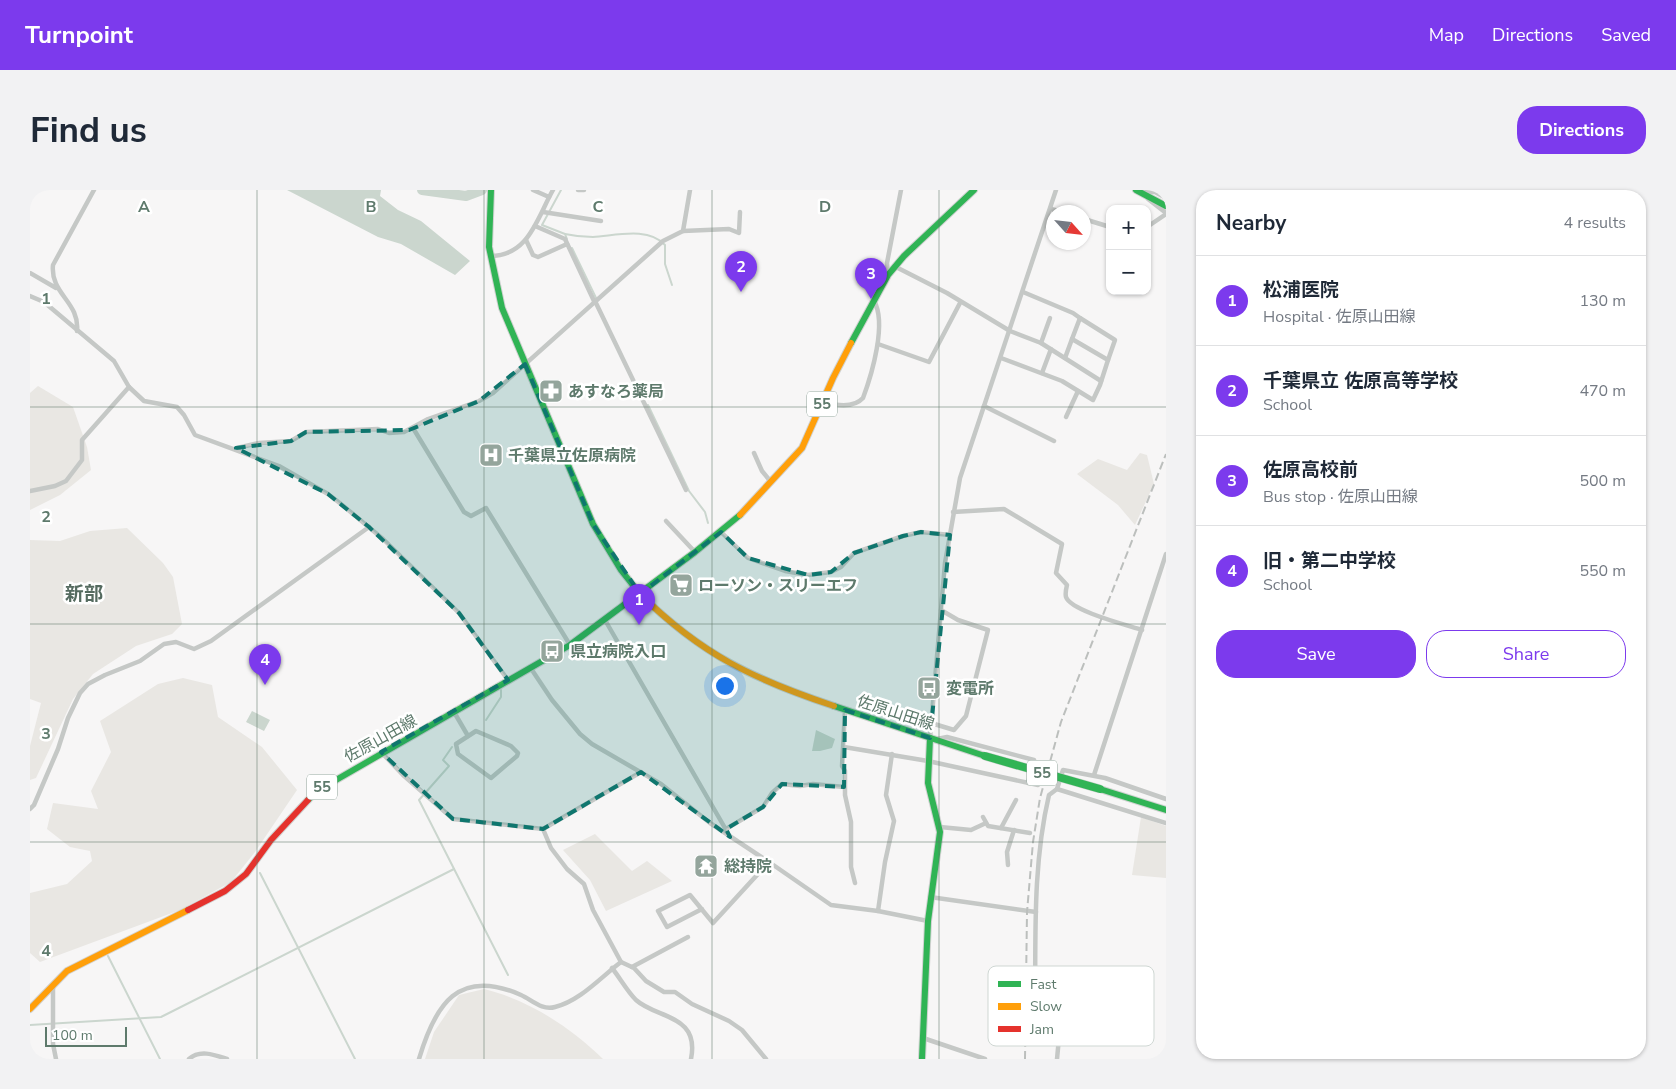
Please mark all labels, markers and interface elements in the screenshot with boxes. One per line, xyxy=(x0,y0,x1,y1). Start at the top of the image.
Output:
text: Turnpoint xyxy=(25,19,133,51)
text: Map xyxy=(1429,23,1464,47)
text: Directions xyxy=(1492,23,1573,47)
text: Saved xyxy=(1601,23,1651,47)
button: Directions xyxy=(1517,106,1646,154)
text: Find us xyxy=(30,107,147,154)
text: A xyxy=(138,196,150,218)
text: B xyxy=(365,196,377,218)
text: C xyxy=(593,196,604,218)
text: D xyxy=(819,196,831,218)
north arrow xyxy=(1046,205,1091,250)
map controls xyxy=(1106,205,1151,295)
button: + xyxy=(1106,205,1151,250)
text: Nearby xyxy=(1216,209,1286,237)
text: 4 results xyxy=(1564,212,1626,234)
button: − xyxy=(1106,250,1151,295)
pin: 2 xyxy=(725,251,757,292)
pin: 3 xyxy=(855,258,887,299)
text: 松浦医院 xyxy=(1263,277,1339,303)
text: 1 xyxy=(41,288,51,310)
text: 1 xyxy=(1227,290,1237,312)
text: 130 m xyxy=(1579,290,1626,312)
text: Hospital · 佐原山田線 xyxy=(1263,306,1416,328)
text: 千葉県立 佐原高等学校 xyxy=(1263,368,1458,394)
pharmacy icon: あすなろ薬局 xyxy=(538,378,564,404)
text: 2 xyxy=(1227,380,1237,402)
text: 470 m xyxy=(1579,380,1626,402)
place label: あすなろ薬局 xyxy=(568,381,664,403)
road number: 55 xyxy=(807,392,837,416)
text: School xyxy=(1263,394,1312,416)
hospital icon: 千葉県立佐原病院 xyxy=(478,442,504,468)
place label: 千葉県立佐原病院 xyxy=(508,445,636,467)
text: 佐原高校前 xyxy=(1263,457,1358,483)
text: 3 xyxy=(1227,470,1237,492)
text: 500 m xyxy=(1579,470,1626,492)
text: Bus stop · 佐原山田線 xyxy=(1263,486,1418,508)
text: 2 xyxy=(41,506,51,528)
text: 旧・第二中学校 xyxy=(1263,548,1396,574)
text: 4 xyxy=(1227,560,1237,582)
text: 550 m xyxy=(1579,560,1626,582)
supermarket icon: ローソン・スリーエフ xyxy=(668,572,694,598)
text: School xyxy=(1263,574,1312,596)
place label: ローソン・スリーエフ xyxy=(698,575,858,597)
district label: 新部 xyxy=(65,581,103,607)
pin: 1 xyxy=(623,584,655,625)
button: Save xyxy=(1216,630,1416,678)
button: Share xyxy=(1426,630,1626,678)
bus stop icon: 県立病院入口 xyxy=(539,638,565,664)
place label: 県立病院入口 xyxy=(570,641,666,663)
pin: 4 xyxy=(249,644,281,685)
your location xyxy=(712,673,738,699)
bus stop icon: 変電所 xyxy=(916,675,942,701)
place label: 変電所 xyxy=(946,678,994,700)
street label: 佐原山田線 xyxy=(854,690,937,736)
street label: 佐原山田線 xyxy=(340,710,421,768)
text: 3 xyxy=(41,723,51,745)
road number: 55 xyxy=(1027,760,1057,786)
road number: 55 xyxy=(307,774,337,800)
temple icon: 総持院 xyxy=(693,853,719,879)
place label: 総持院 xyxy=(724,856,772,878)
text: 4 xyxy=(41,940,51,962)
legend xyxy=(988,966,1154,1046)
text: Fast xyxy=(1030,975,1056,994)
text: Slow xyxy=(1030,997,1062,1016)
text: Jam xyxy=(1029,1020,1054,1039)
scale bar xyxy=(45,1024,128,1047)
text: 100 m xyxy=(52,1026,93,1045)

